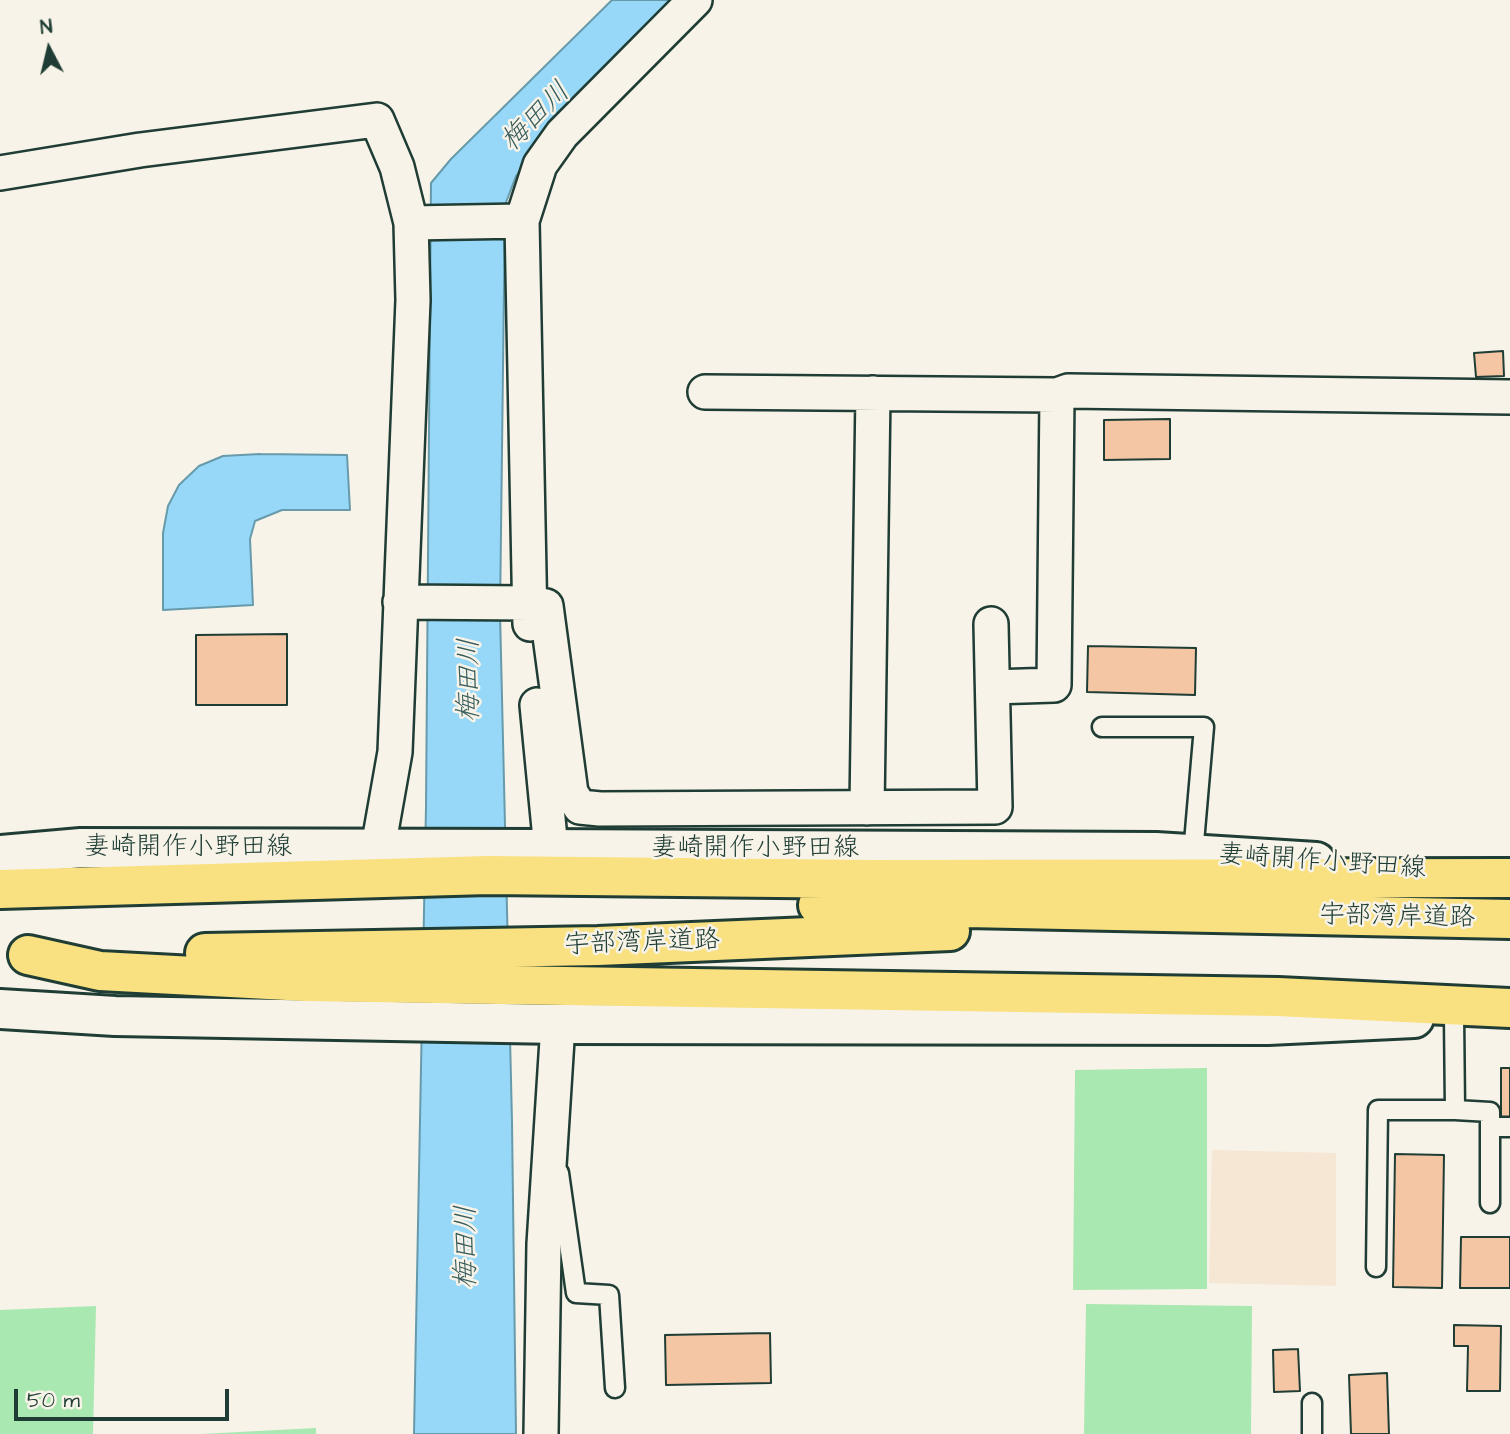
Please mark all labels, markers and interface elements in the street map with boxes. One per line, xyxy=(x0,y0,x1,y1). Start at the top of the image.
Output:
north arrow xyxy=(14,14,84,84)
text: N xyxy=(39,14,54,42)
water label: 梅田川 xyxy=(495,76,579,160)
water label: 梅田川 xyxy=(454,638,488,722)
street label: 妻崎開作小野田線 xyxy=(84,833,292,865)
street label: 妻崎開作小野田線 xyxy=(651,834,859,866)
street label: 妻崎開作小野田線 xyxy=(1217,840,1427,886)
street label: 宇部湾岸道路 xyxy=(1319,901,1475,935)
street label: 宇部湾岸道路 xyxy=(564,926,720,962)
water label: 梅田川 xyxy=(451,1205,485,1289)
scale bar xyxy=(18,1374,233,1418)
text: 50 m xyxy=(27,1386,80,1415)

